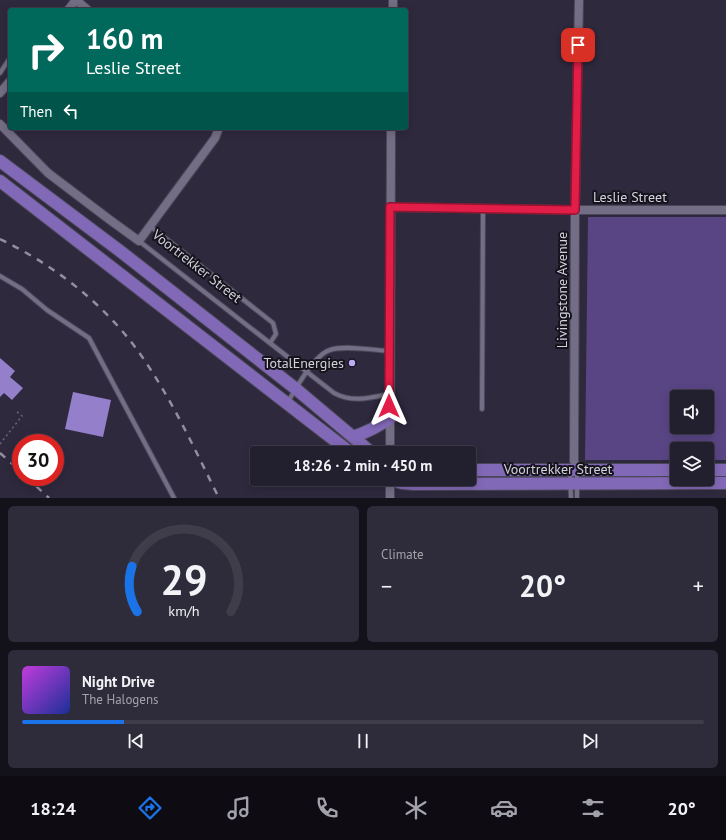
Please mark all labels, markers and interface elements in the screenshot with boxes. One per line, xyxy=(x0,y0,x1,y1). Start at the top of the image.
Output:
text: 160 m xyxy=(86,20,163,57)
icon: right xyxy=(20,24,72,76)
pin xyxy=(561,28,595,62)
icon: arrive xyxy=(567,34,589,56)
text: Leslie Street xyxy=(86,56,181,79)
icon: left xyxy=(60,100,82,122)
text: Then xyxy=(20,102,52,121)
street label: Leslie Street xyxy=(593,188,667,206)
street label: Voortrekker Street xyxy=(148,225,246,307)
street label: Livingstone Avenue xyxy=(553,232,571,348)
place label: TotalEnergies xyxy=(263,354,344,372)
marker: TotalEnergies xyxy=(347,358,357,368)
position arrow xyxy=(368,385,410,427)
map controls xyxy=(670,390,714,486)
button: sound xyxy=(670,390,714,434)
speed limit sign: 30 xyxy=(12,434,64,486)
button: layers xyxy=(670,442,714,486)
text: 18:26 · 2 min · 450 m xyxy=(294,456,432,475)
street label: Voortrekker Street xyxy=(503,460,613,478)
text: Climate xyxy=(381,546,424,563)
text: 29 xyxy=(160,553,207,606)
text: 20° xyxy=(519,566,566,605)
text: − xyxy=(381,572,392,600)
text: + xyxy=(693,572,704,600)
text: km/h xyxy=(168,601,199,620)
text: Night Drive xyxy=(82,672,155,691)
text: The Halogens xyxy=(82,691,159,708)
icon: previous xyxy=(125,730,147,752)
icon: pause xyxy=(352,730,374,752)
icon: next xyxy=(579,730,601,752)
icon: directions xyxy=(136,794,164,822)
icon: music xyxy=(225,794,253,822)
icon: phone xyxy=(313,794,341,822)
icon: climate xyxy=(402,794,430,822)
icon: car xyxy=(490,794,518,822)
icon: filters xyxy=(579,794,607,822)
text: 18:24 xyxy=(30,797,76,820)
text: 20° xyxy=(667,797,696,820)

